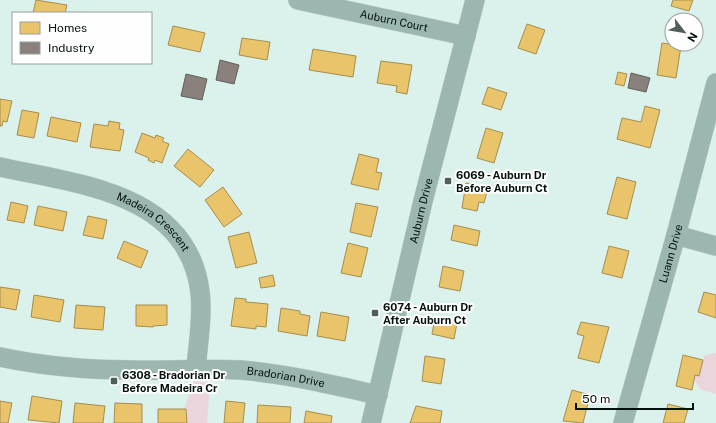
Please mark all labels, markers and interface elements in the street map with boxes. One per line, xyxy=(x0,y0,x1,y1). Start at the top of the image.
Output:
street label: Auburn Court xyxy=(359,7,429,34)
legend xyxy=(12,12,152,64)
north arrow xyxy=(664,12,704,52)
text: Homes xyxy=(48,21,87,35)
text: N xyxy=(685,30,700,44)
text: Industry xyxy=(48,41,95,55)
place label: 6069 - Auburn Dr Before Auburn Ct xyxy=(456,169,548,194)
marker: 6069 - Auburn Dr Before Auburn Ct xyxy=(443,176,453,186)
street label: Auburn Drive xyxy=(407,177,435,245)
street label: Madeira Crescent xyxy=(115,190,192,253)
street label: Luann Drive xyxy=(657,223,685,284)
place label: 6074 - Auburn Dr After Auburn Ct xyxy=(383,301,473,326)
marker: 6074 - Auburn Dr After Auburn Ct xyxy=(370,308,380,318)
street label: Bradorian Drive xyxy=(246,365,326,389)
place label: 6308 - Bradorian Dr Before Madeira Cr xyxy=(122,369,226,394)
marker: 6308 - Bradorian Dr Before Madeira Cr xyxy=(109,376,119,386)
scale bar xyxy=(576,385,693,411)
text: 50 m xyxy=(582,392,610,406)

